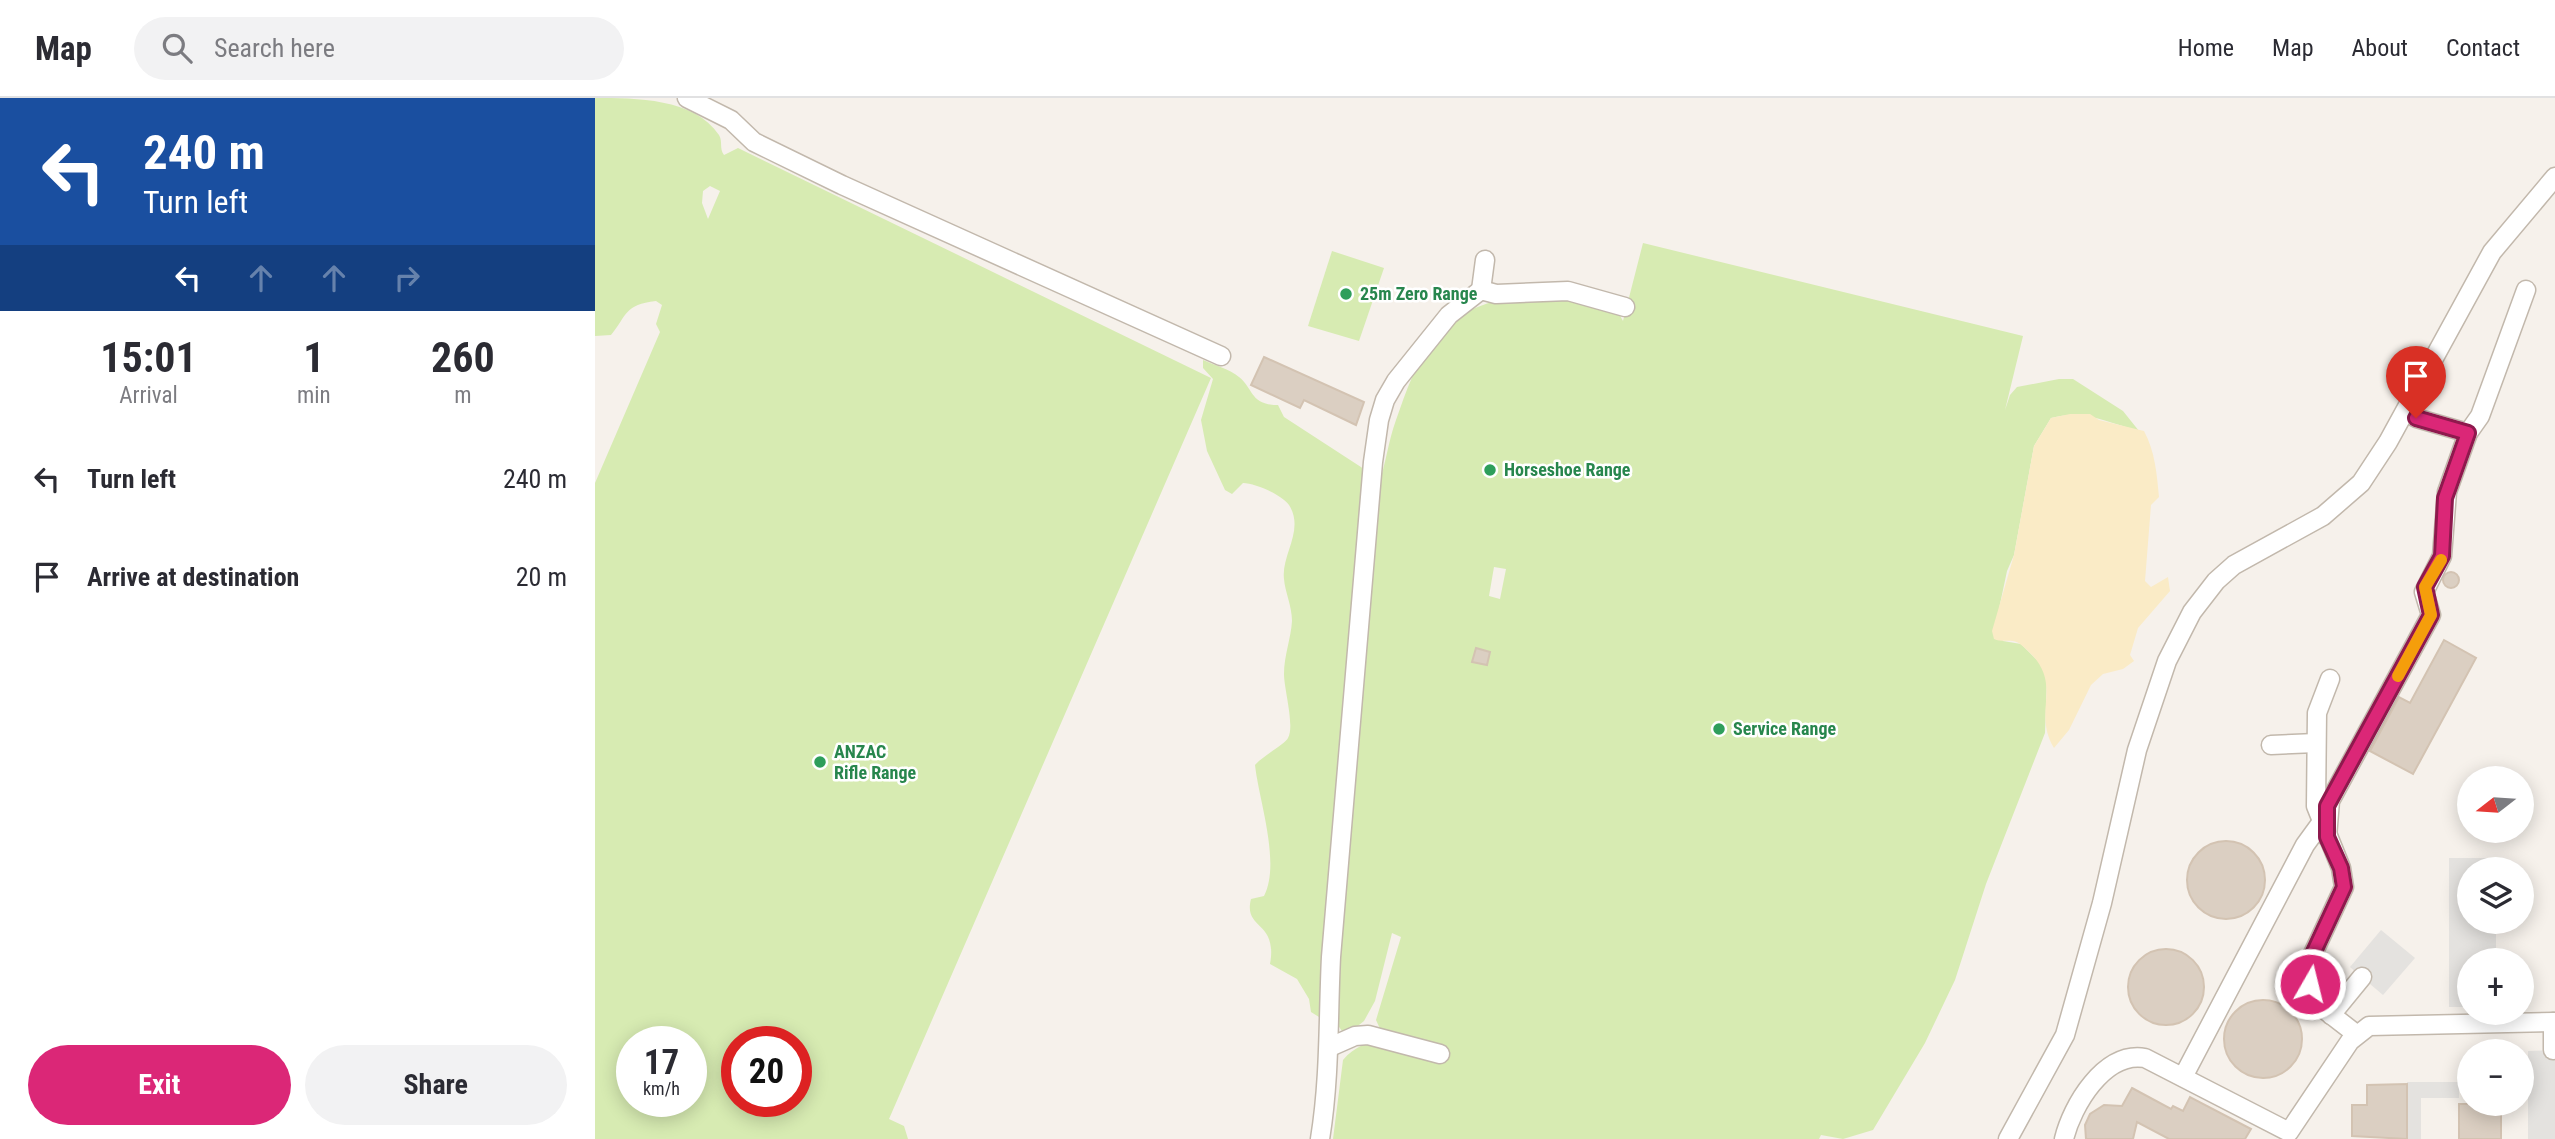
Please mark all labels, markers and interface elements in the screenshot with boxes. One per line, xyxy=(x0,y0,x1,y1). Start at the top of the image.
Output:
search box xyxy=(134,17,624,80)
text: Map xyxy=(35,29,92,68)
icon: search xyxy=(158,29,196,67)
text: Search here xyxy=(214,33,335,63)
text: Home xyxy=(2178,34,2234,62)
text: Map xyxy=(2272,34,2314,62)
text: About xyxy=(2352,34,2408,62)
text: Contact xyxy=(2446,34,2520,62)
text: 240 m xyxy=(143,124,265,181)
icon: left xyxy=(28,126,119,217)
text: Turn left xyxy=(143,183,248,221)
icon: left xyxy=(169,259,207,297)
icon: ahead xyxy=(242,259,280,297)
icon: ahead xyxy=(315,259,353,297)
icon: right xyxy=(388,259,426,297)
place label: 25m Zero Range xyxy=(1360,283,1478,304)
marker: 25m Zero Range xyxy=(1338,286,1354,302)
text: 15:01 xyxy=(100,333,197,382)
text: 1 xyxy=(303,333,324,382)
text: 260 xyxy=(431,333,495,382)
pin xyxy=(2386,346,2446,418)
icon: arrive xyxy=(2397,357,2435,395)
text: Arrival xyxy=(119,382,178,409)
text: min xyxy=(297,382,331,409)
text: m xyxy=(454,382,471,409)
place label: Horseshoe Range xyxy=(1504,459,1631,480)
icon: left xyxy=(28,460,66,498)
marker: Horseshoe Range xyxy=(1482,462,1498,478)
text: Turn left xyxy=(87,464,176,494)
text: 240 m xyxy=(503,464,567,494)
icon: arrive xyxy=(28,558,66,596)
text: Arrive at destination xyxy=(87,562,299,592)
text: 20 m xyxy=(516,562,567,592)
place label: Service Range xyxy=(1733,718,1836,739)
marker: Service Range xyxy=(1711,721,1727,737)
place label: ANZAC Rifle Range xyxy=(834,741,917,783)
marker: ANZAC Rifle Range xyxy=(812,754,828,770)
north arrow xyxy=(2457,766,2534,844)
map controls xyxy=(2457,766,2534,1116)
button: layers xyxy=(2457,857,2534,934)
position arrow xyxy=(2273,947,2347,1021)
button: + xyxy=(2457,948,2534,1025)
speed limit sign: 20 xyxy=(721,1026,812,1117)
button: − xyxy=(2457,1039,2534,1116)
text: 17 xyxy=(644,1042,679,1083)
button: Exit xyxy=(28,1045,291,1125)
button: Share xyxy=(305,1045,567,1125)
text: km/h xyxy=(643,1078,680,1099)

